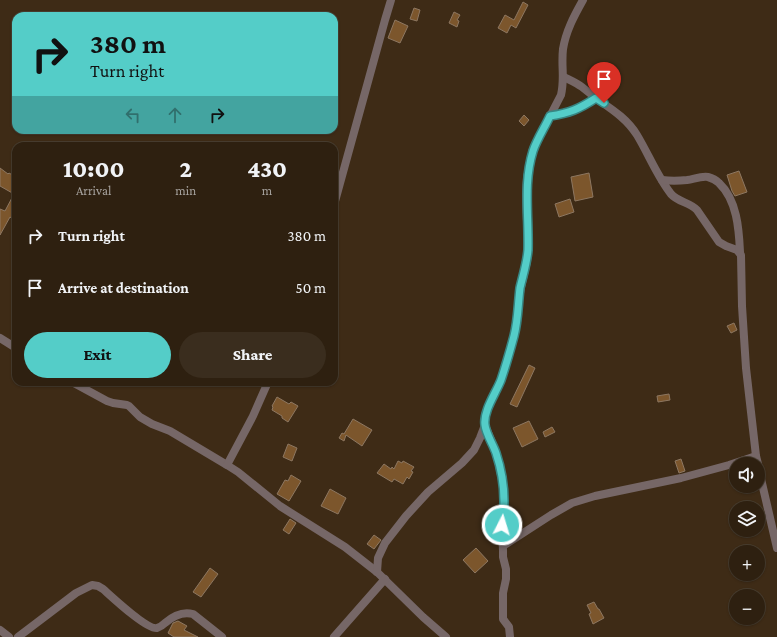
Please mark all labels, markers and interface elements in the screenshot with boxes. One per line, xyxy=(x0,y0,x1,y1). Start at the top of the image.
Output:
icon: right xyxy=(24,28,76,80)
text: 380 m xyxy=(90,28,166,59)
text: Turn right xyxy=(90,61,164,81)
pin xyxy=(587,62,621,103)
icon: arrive xyxy=(593,68,615,90)
icon: left xyxy=(122,104,144,126)
icon: ahead xyxy=(164,104,186,126)
icon: right xyxy=(206,104,228,126)
text: 10:00 xyxy=(63,155,124,182)
text: 2 xyxy=(179,155,192,182)
text: 430 xyxy=(247,155,287,182)
text: Arrival xyxy=(76,183,111,198)
text: min xyxy=(175,183,196,198)
text: m xyxy=(262,183,272,198)
icon: right xyxy=(24,225,46,247)
text: Turn right xyxy=(58,228,125,244)
text: 380 m xyxy=(287,228,326,244)
icon: arrive xyxy=(24,277,46,299)
text: Arrive at destination xyxy=(58,280,189,296)
text: 50 m xyxy=(296,280,326,296)
button: Exit xyxy=(24,332,171,378)
button: Share xyxy=(179,332,326,378)
map controls xyxy=(729,457,765,625)
button: sound xyxy=(729,457,765,493)
button: layers xyxy=(729,501,765,537)
position arrow xyxy=(481,504,523,546)
button: + xyxy=(729,545,765,581)
button: − xyxy=(729,589,765,625)

